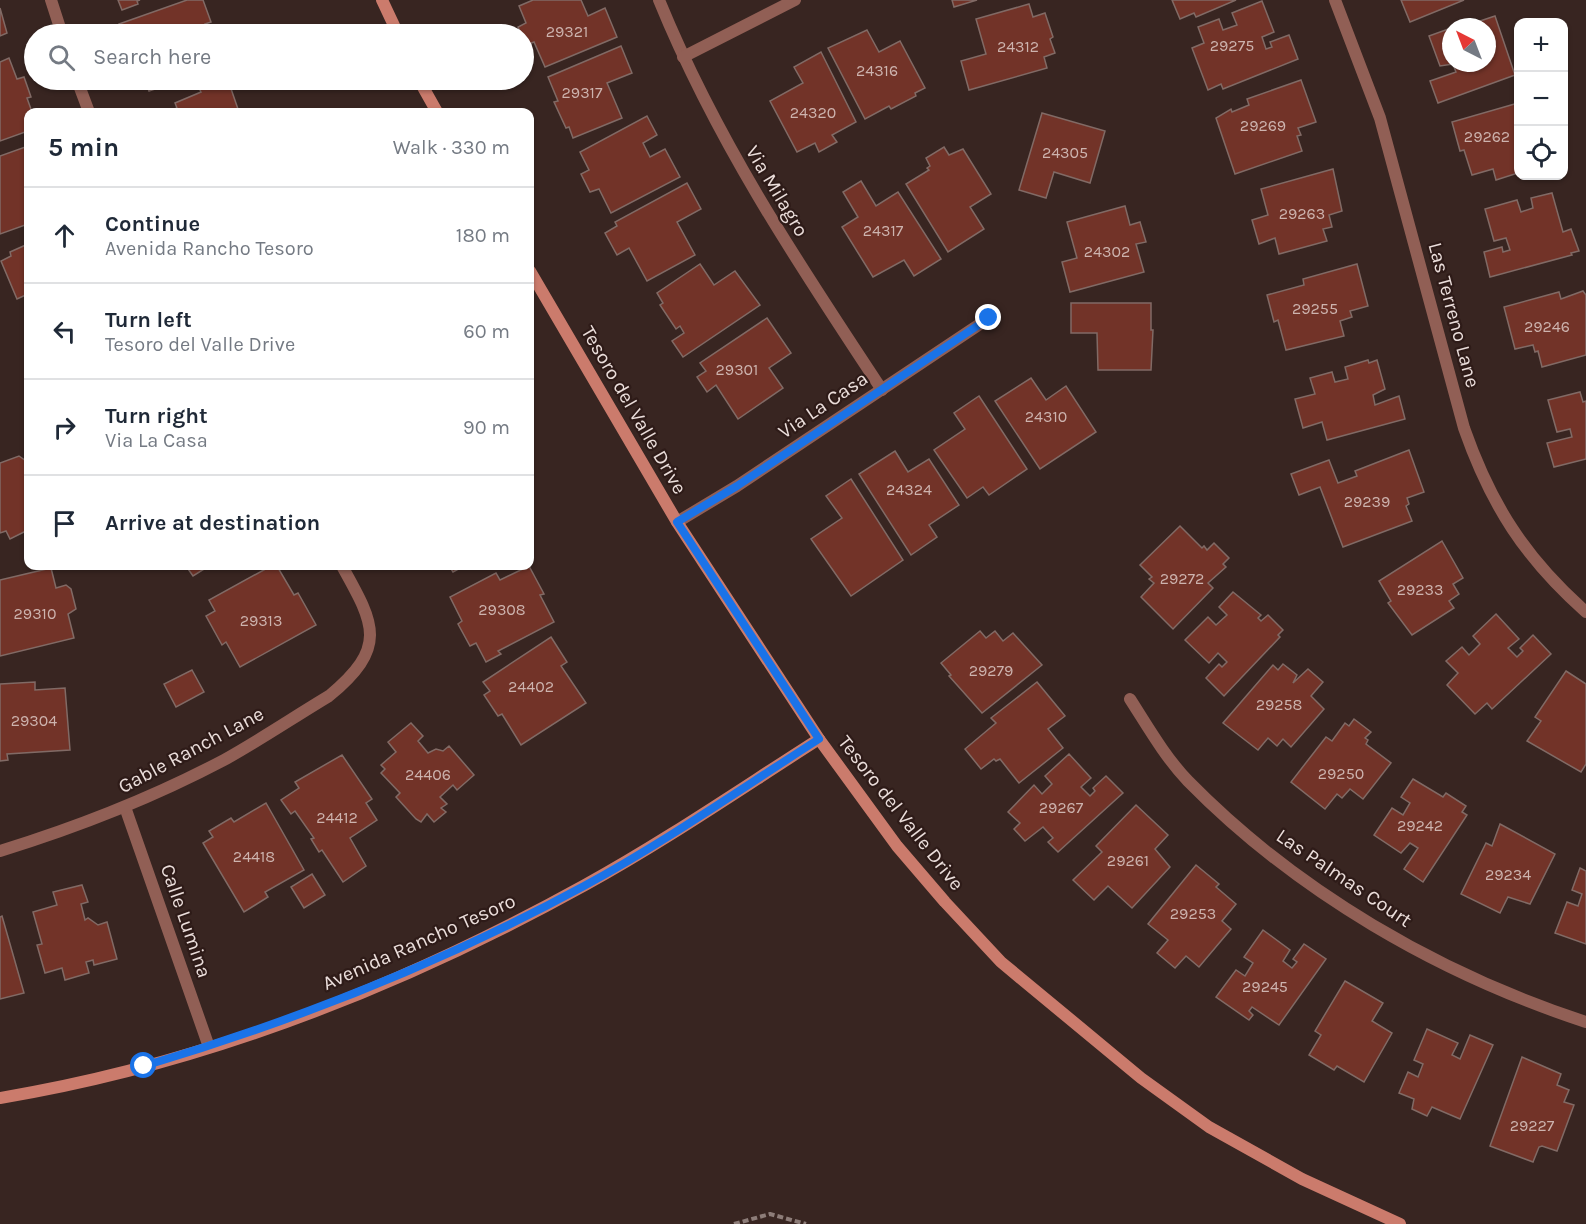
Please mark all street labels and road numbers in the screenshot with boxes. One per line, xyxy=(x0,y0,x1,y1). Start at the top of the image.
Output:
street label: Via Milagro xyxy=(741,141,813,241)
street label: Las Terreno Lane xyxy=(1424,240,1484,390)
street label: Tesoro del Valle Drive xyxy=(577,322,691,498)
street label: Via La Casa xyxy=(774,367,872,443)
street label: Gable Ranch Lane xyxy=(114,702,268,798)
street label: Tesoro del Valle Drive xyxy=(833,731,969,895)
street label: Las Palmas Court xyxy=(1272,824,1416,932)
street label: Calle Lumina xyxy=(156,861,216,981)
street label: Avenida Rancho Tesoro xyxy=(319,889,519,995)

